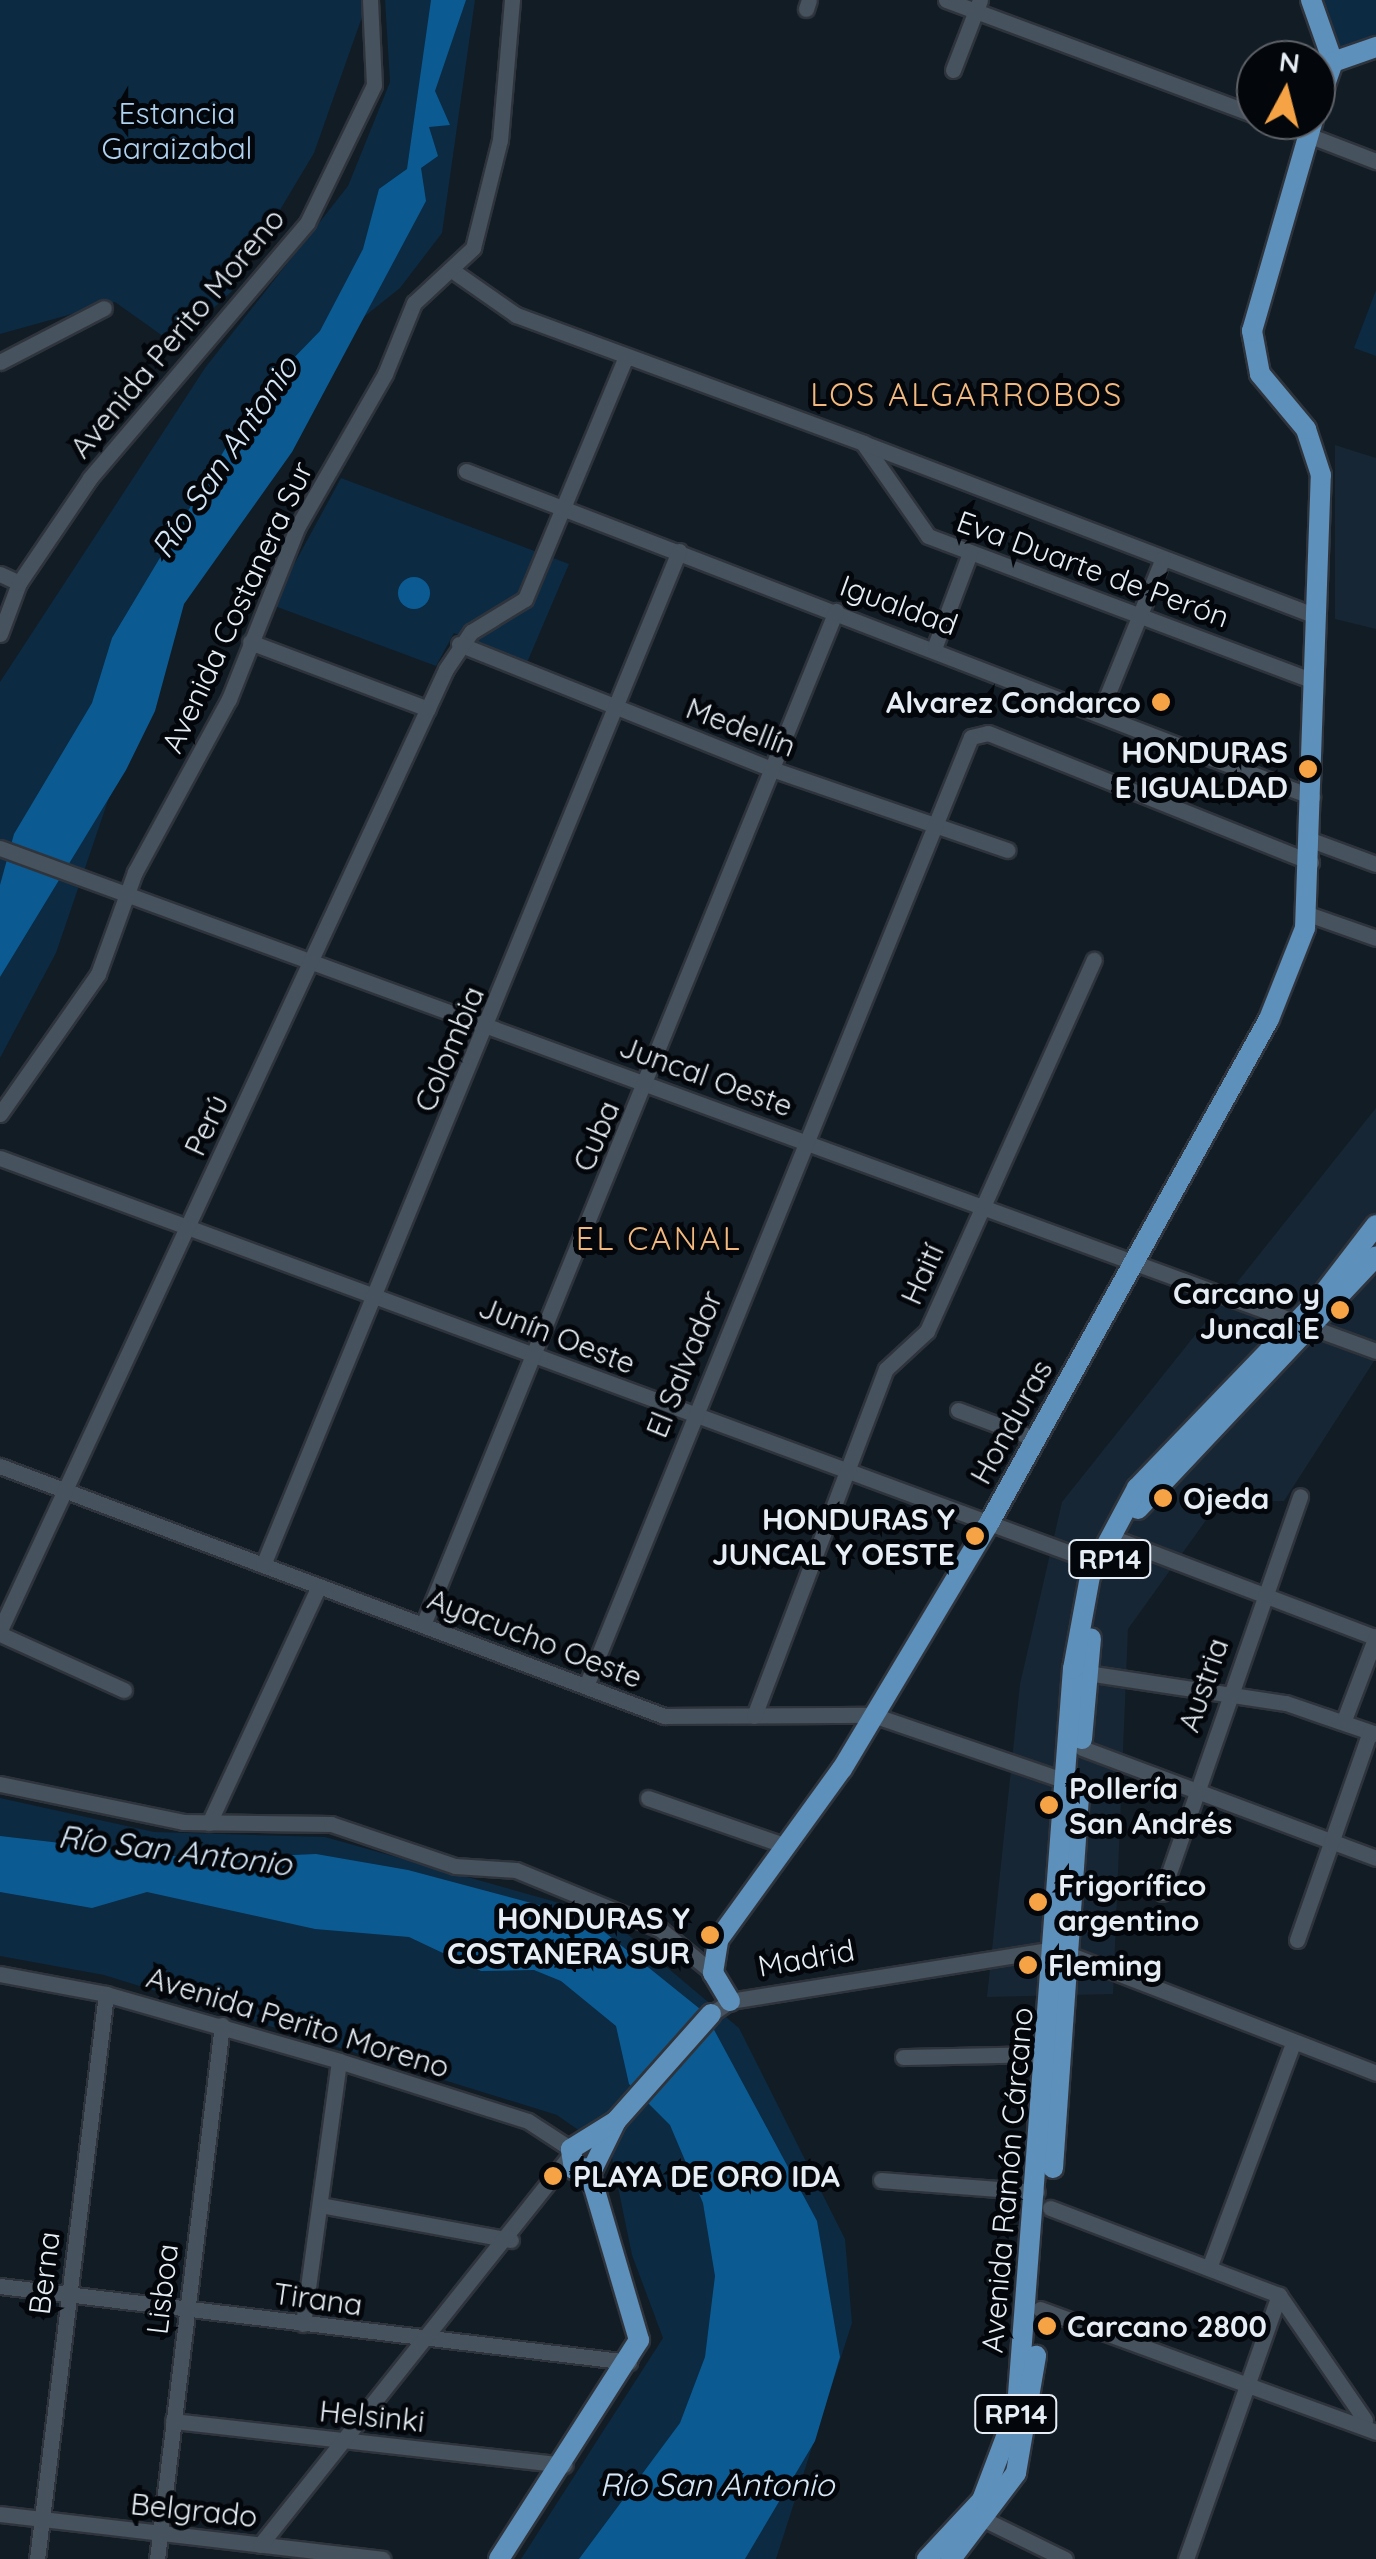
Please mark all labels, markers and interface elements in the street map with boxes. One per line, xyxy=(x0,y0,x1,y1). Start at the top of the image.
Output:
north arrow xyxy=(1236,40,1336,140)
text: N xyxy=(1277,43,1302,80)
park label: Estancia Garaizabal xyxy=(101,95,253,166)
street label: Avenida Perito Moreno xyxy=(62,201,292,465)
water label: Río San Antonio xyxy=(142,349,306,565)
district label: LOS ALGARROBOS xyxy=(810,375,1124,413)
street label: Avenida Costanera Sur xyxy=(154,456,320,758)
street label: Eva Duarte de Perón xyxy=(952,503,1234,635)
street label: Igualdad xyxy=(835,567,963,643)
place label: Alvarez Condarco xyxy=(886,684,1141,720)
street label: Medellín xyxy=(681,690,801,764)
marker: Alvarez Condarco xyxy=(1150,691,1172,713)
place label: HONDURAS E IGUALDAD xyxy=(1115,734,1288,804)
marker: HONDURAS E IGUALDAD xyxy=(1297,758,1319,780)
street label: Colombia xyxy=(407,981,491,1117)
street label: Juncal Oeste xyxy=(615,1028,797,1124)
street label: Perú xyxy=(176,1089,236,1161)
street label: Cuba xyxy=(565,1095,627,1177)
district label: EL CANAL xyxy=(576,1219,742,1257)
street label: Haití xyxy=(893,1238,951,1310)
place label: Carcano y Juncal E xyxy=(1173,1275,1320,1346)
street label: El Salvador xyxy=(638,1285,730,1443)
street label: Junín Oeste xyxy=(474,1289,640,1381)
marker: Carcano y Juncal E xyxy=(1329,1299,1351,1321)
street label: Honduras xyxy=(962,1354,1060,1490)
place label: Ojeda xyxy=(1183,1480,1269,1516)
marker: Ojeda xyxy=(1152,1487,1174,1509)
place label: HONDURAS Y JUNCAL Y OESTE xyxy=(712,1501,955,1572)
marker: HONDURAS Y JUNCAL Y OESTE xyxy=(964,1525,986,1547)
road number: RP14 xyxy=(1068,1536,1152,1582)
street label: Ayacucho Oeste xyxy=(423,1581,647,1695)
street label: Austria xyxy=(1170,1633,1236,1737)
place label: Pollería San Andrés xyxy=(1069,1770,1232,1840)
marker: Pollería San Andrés xyxy=(1038,1794,1060,1816)
water label: Río San Antonio xyxy=(56,1817,294,1883)
place label: Frigorífico argentino xyxy=(1058,1867,1207,1938)
marker: Frigorífico argentino xyxy=(1027,1891,1049,1913)
place label: HONDURAS Y COSTANERA SUR xyxy=(447,1900,690,1970)
marker: HONDURAS Y COSTANERA SUR xyxy=(699,1924,721,1946)
street label: Madrid xyxy=(755,1932,857,1984)
place label: Fleming xyxy=(1048,1947,1162,1983)
marker: Fleming xyxy=(1017,1954,1039,1976)
street label: Avenida Perito Moreno xyxy=(142,1959,454,2085)
street label: Avenida Ramón Cárcano xyxy=(974,2006,1040,2354)
place label: PLAYA DE ORO IDA xyxy=(573,2158,840,2194)
marker: PLAYA DE ORO IDA xyxy=(542,2165,564,2187)
street label: Berna xyxy=(21,2229,67,2317)
street label: Lisboa xyxy=(139,2242,185,2336)
street label: Tirana xyxy=(271,2275,365,2323)
place label: Carcano 2800 xyxy=(1067,2308,1267,2344)
marker: Carcano 2800 xyxy=(1036,2315,1058,2337)
road number: RP14 xyxy=(974,2391,1058,2437)
street label: Helsinki xyxy=(318,2393,426,2439)
water label: Río San Antonio xyxy=(600,2465,834,2503)
street label: Belgrado xyxy=(129,2485,259,2535)

